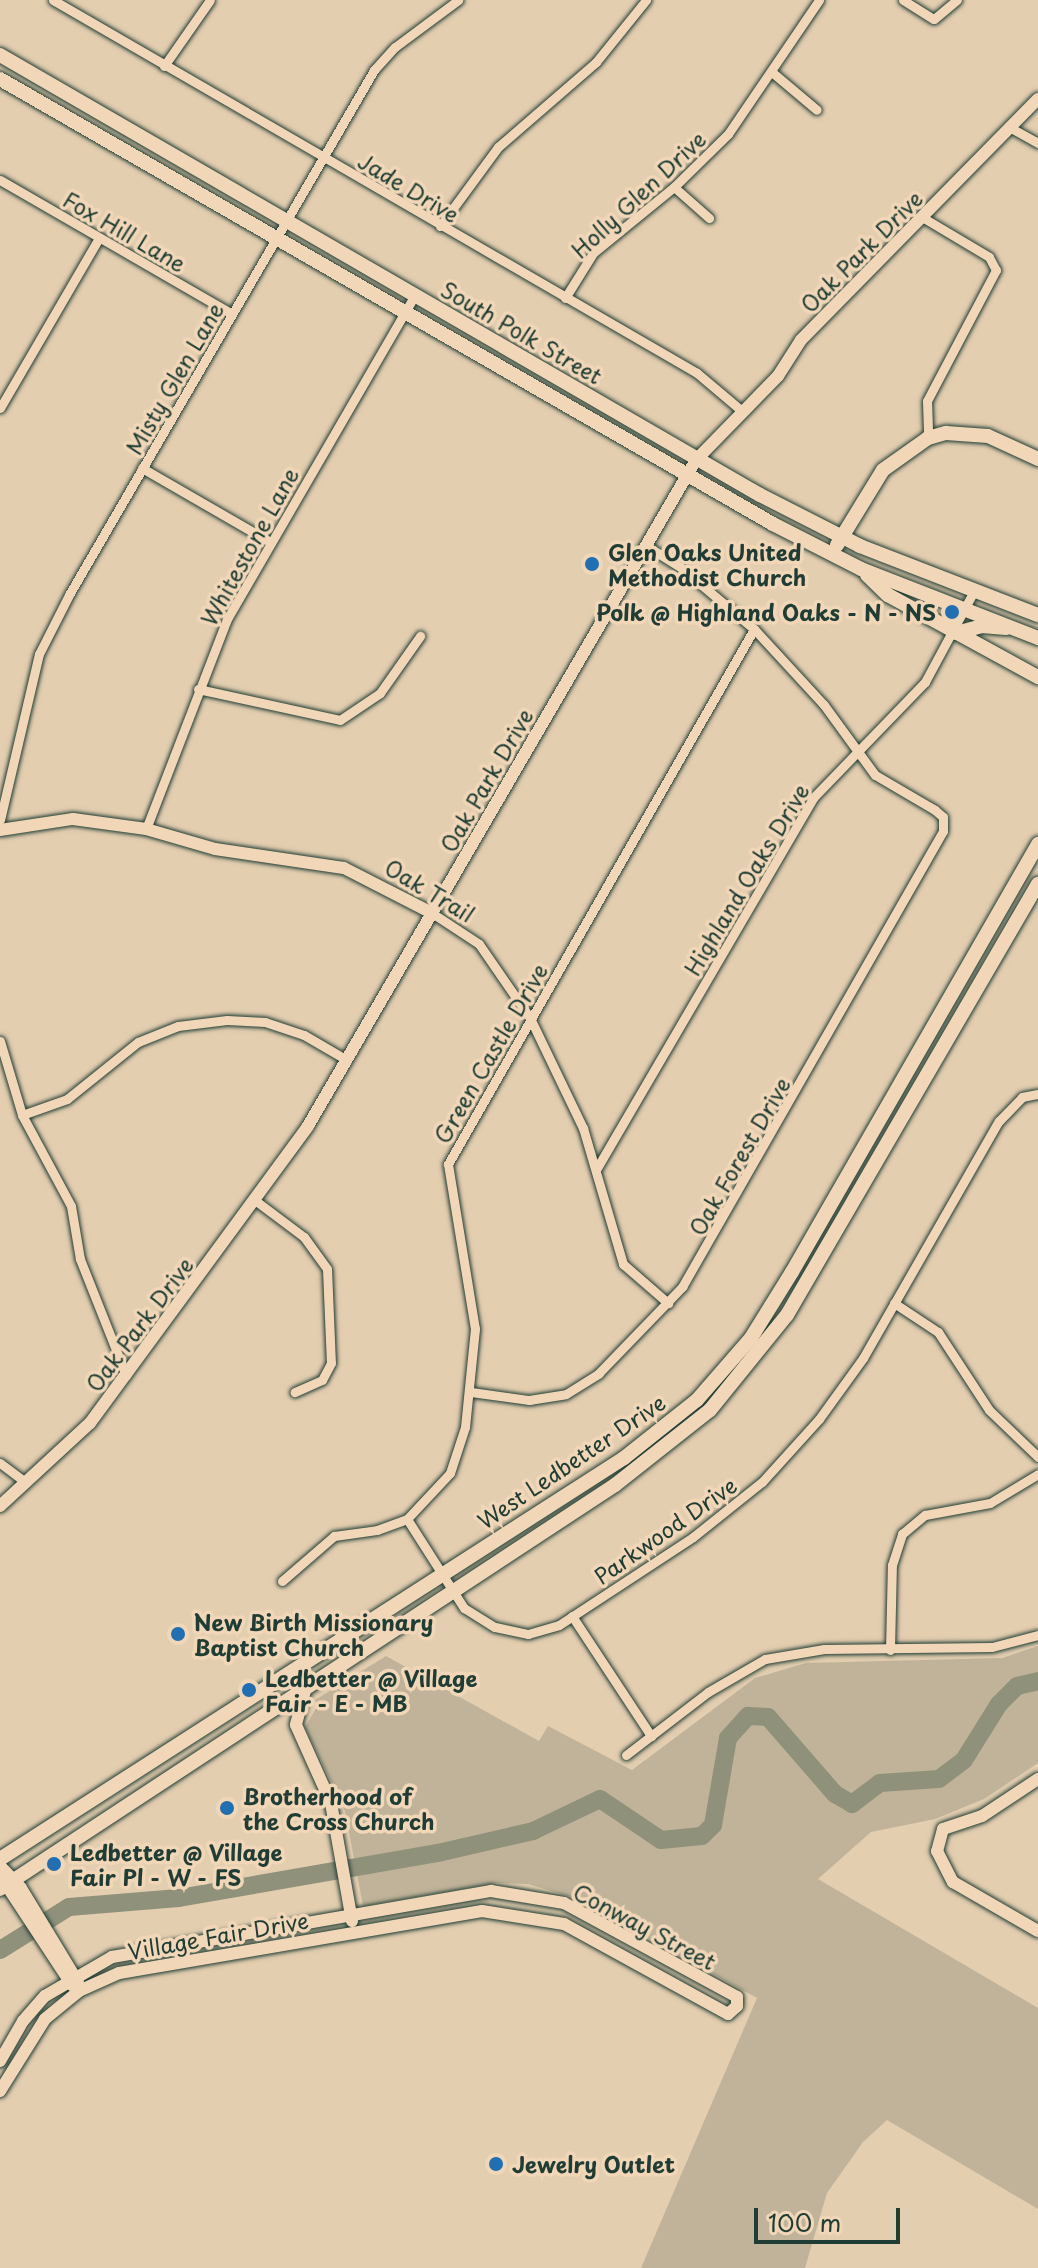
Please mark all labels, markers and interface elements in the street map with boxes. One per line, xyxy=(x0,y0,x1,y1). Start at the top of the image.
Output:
street label: Holly Glen Drive xyxy=(565,125,711,263)
street label: Jade Drive xyxy=(354,147,464,227)
street label: Oak Park Drive xyxy=(794,184,928,318)
street label: Fox Hill Lane xyxy=(59,185,191,277)
street label: South Polk Street xyxy=(435,274,609,390)
street label: Misty Glen Lane xyxy=(119,296,229,460)
street label: Whitestone Lane xyxy=(195,462,303,630)
place label: Glen Oaks United Methodist Church xyxy=(608,538,807,590)
marker: Glen Oaks United Methodist Church xyxy=(583,555,601,573)
place label: Polk @ Highland Oaks - N - NS xyxy=(594,599,936,625)
marker: Polk @ Highland Oaks - N - NS xyxy=(943,603,961,621)
street label: Oak Park Drive xyxy=(433,702,539,858)
street label: Highland Oaks Drive xyxy=(678,778,814,980)
street label: Oak Trail xyxy=(380,853,480,927)
street label: Green Castle Drive xyxy=(427,957,553,1149)
street label: Oak Forest Drive xyxy=(682,1071,796,1241)
street label: Oak Park Drive xyxy=(79,1250,199,1398)
street label: West Ledbetter Drive xyxy=(471,1388,671,1534)
street label: Parkwood Drive xyxy=(589,1471,741,1589)
place label: New Birth Missionary Baptist Church xyxy=(194,1608,435,1660)
marker: New Birth Missionary Baptist Church xyxy=(169,1625,187,1643)
place label: Ledbetter @ Village Fair - E - MB xyxy=(265,1664,478,1716)
marker: Ledbetter @ Village Fair - E - MB xyxy=(240,1681,258,1699)
place label: Brotherhood of the Cross Church xyxy=(243,1782,435,1834)
marker: Brotherhood of the Cross Church xyxy=(218,1799,236,1817)
place label: Ledbetter @ Village Fair Pl - W - FS xyxy=(70,1838,283,1890)
marker: Ledbetter @ Village Fair Pl - W - FS xyxy=(45,1855,63,1873)
street label: Conway Street xyxy=(569,1877,721,1975)
street label: Village Fair Drive xyxy=(126,1906,310,1964)
place label: Jewelry Outlet xyxy=(512,2151,675,2177)
marker: Jewelry Outlet xyxy=(487,2155,505,2173)
scale bar xyxy=(758,2192,904,2242)
text: 100 m xyxy=(768,2204,841,2240)

